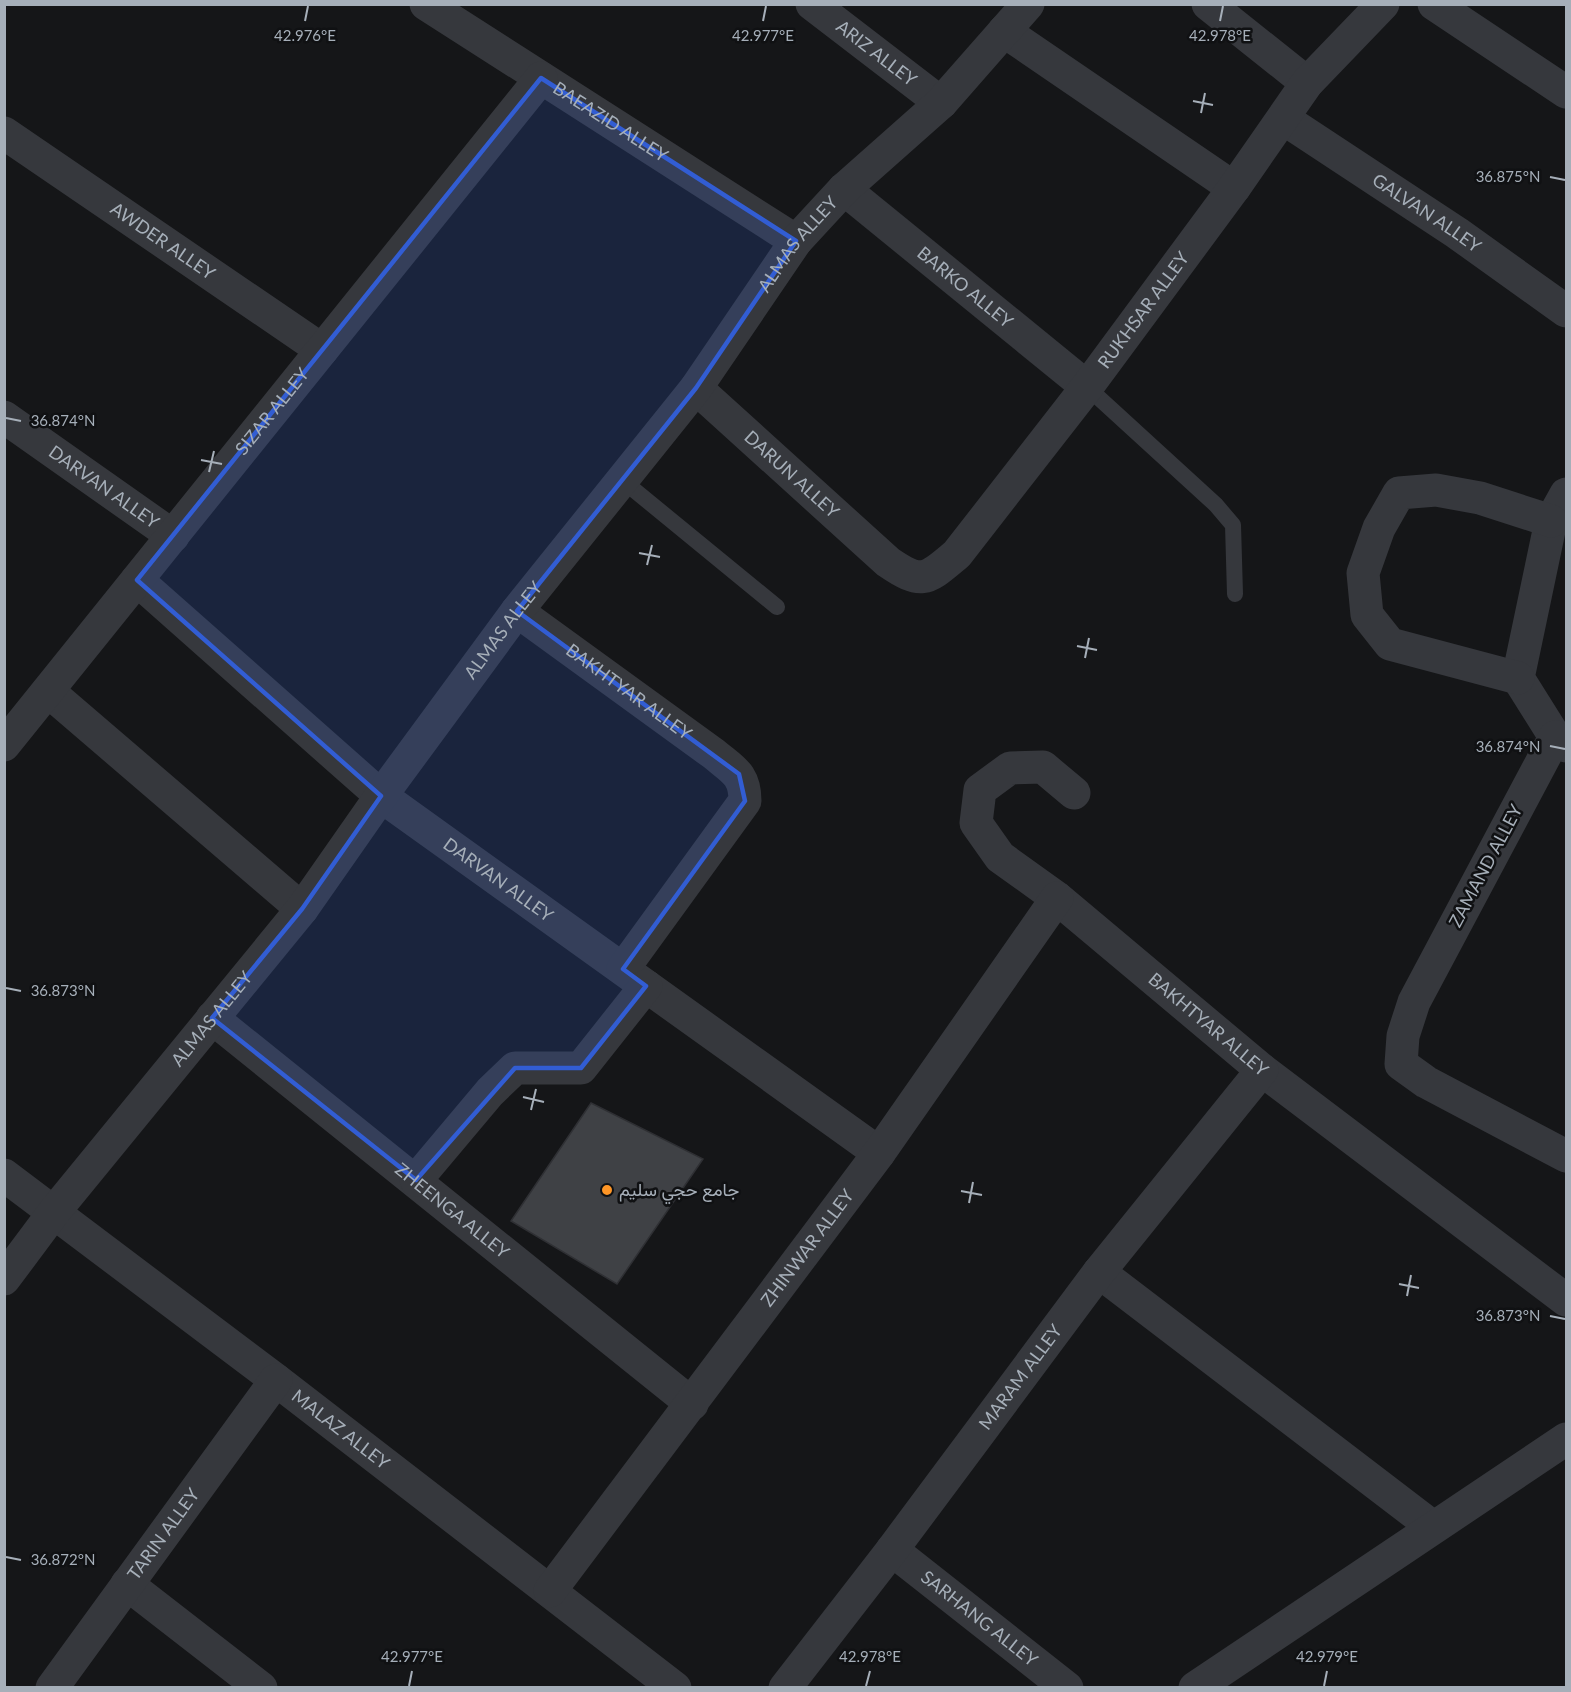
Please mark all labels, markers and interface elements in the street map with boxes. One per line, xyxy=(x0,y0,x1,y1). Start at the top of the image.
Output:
street label: ARIZ ALLEY xyxy=(832,15,922,91)
text: 42.976°E xyxy=(274,26,336,44)
text: 42.977°E xyxy=(732,26,794,44)
text: 42.978°E xyxy=(1189,26,1251,44)
street label: BAEAZID ALLEY xyxy=(549,76,673,167)
text: 36.875°N xyxy=(1476,167,1540,185)
street label: GALVAN ALLEY xyxy=(1369,168,1487,257)
street label: ALMAS ALLEY xyxy=(753,191,842,296)
street label: AWDER ALLEY xyxy=(107,197,220,284)
street label: BARKO ALLEY xyxy=(913,241,1018,333)
street label: RUKHSAR ALLEY xyxy=(1093,246,1194,372)
street label: SIZAR ALLEY xyxy=(230,362,314,459)
text: 36.874°N xyxy=(31,411,95,429)
street label: DARUN ALLEY xyxy=(740,425,845,523)
street label: DARVAN ALLEY xyxy=(45,440,164,533)
street label: ALMAS ALLEY xyxy=(459,576,547,683)
street label: BAKHTYAR ALLEY xyxy=(562,638,697,745)
text: 36.874°N xyxy=(1476,737,1540,755)
street label: ZAMAND ALLEY xyxy=(1444,800,1527,931)
street label: DARVAN ALLEY xyxy=(439,832,559,926)
street label: ALMAS ALLEY xyxy=(166,966,257,1070)
street label: BAKHTYAR ALLEY xyxy=(1144,967,1274,1081)
text: 36.873°N xyxy=(31,981,95,999)
street label: ZHEENGA ALLEY xyxy=(391,1158,515,1263)
place label: جامع حجي سليم xyxy=(619,1178,739,1205)
marker: جامع حجي سليم xyxy=(600,1183,614,1197)
street label: ZHINWAR ALLEY xyxy=(756,1184,858,1310)
text: 36.873°N xyxy=(1476,1306,1540,1324)
street label: MARAM ALLEY xyxy=(974,1319,1067,1434)
street label: MALAZ ALLEY xyxy=(288,1384,395,1474)
street label: TARIN ALLEY xyxy=(122,1483,204,1584)
text: 36.872°N xyxy=(31,1550,95,1568)
street label: SARHANG ALLEY xyxy=(917,1565,1043,1671)
text: 42.977°E xyxy=(381,1647,443,1665)
text: 42.978°E xyxy=(839,1647,901,1665)
text: 42.979°E xyxy=(1296,1647,1358,1665)

